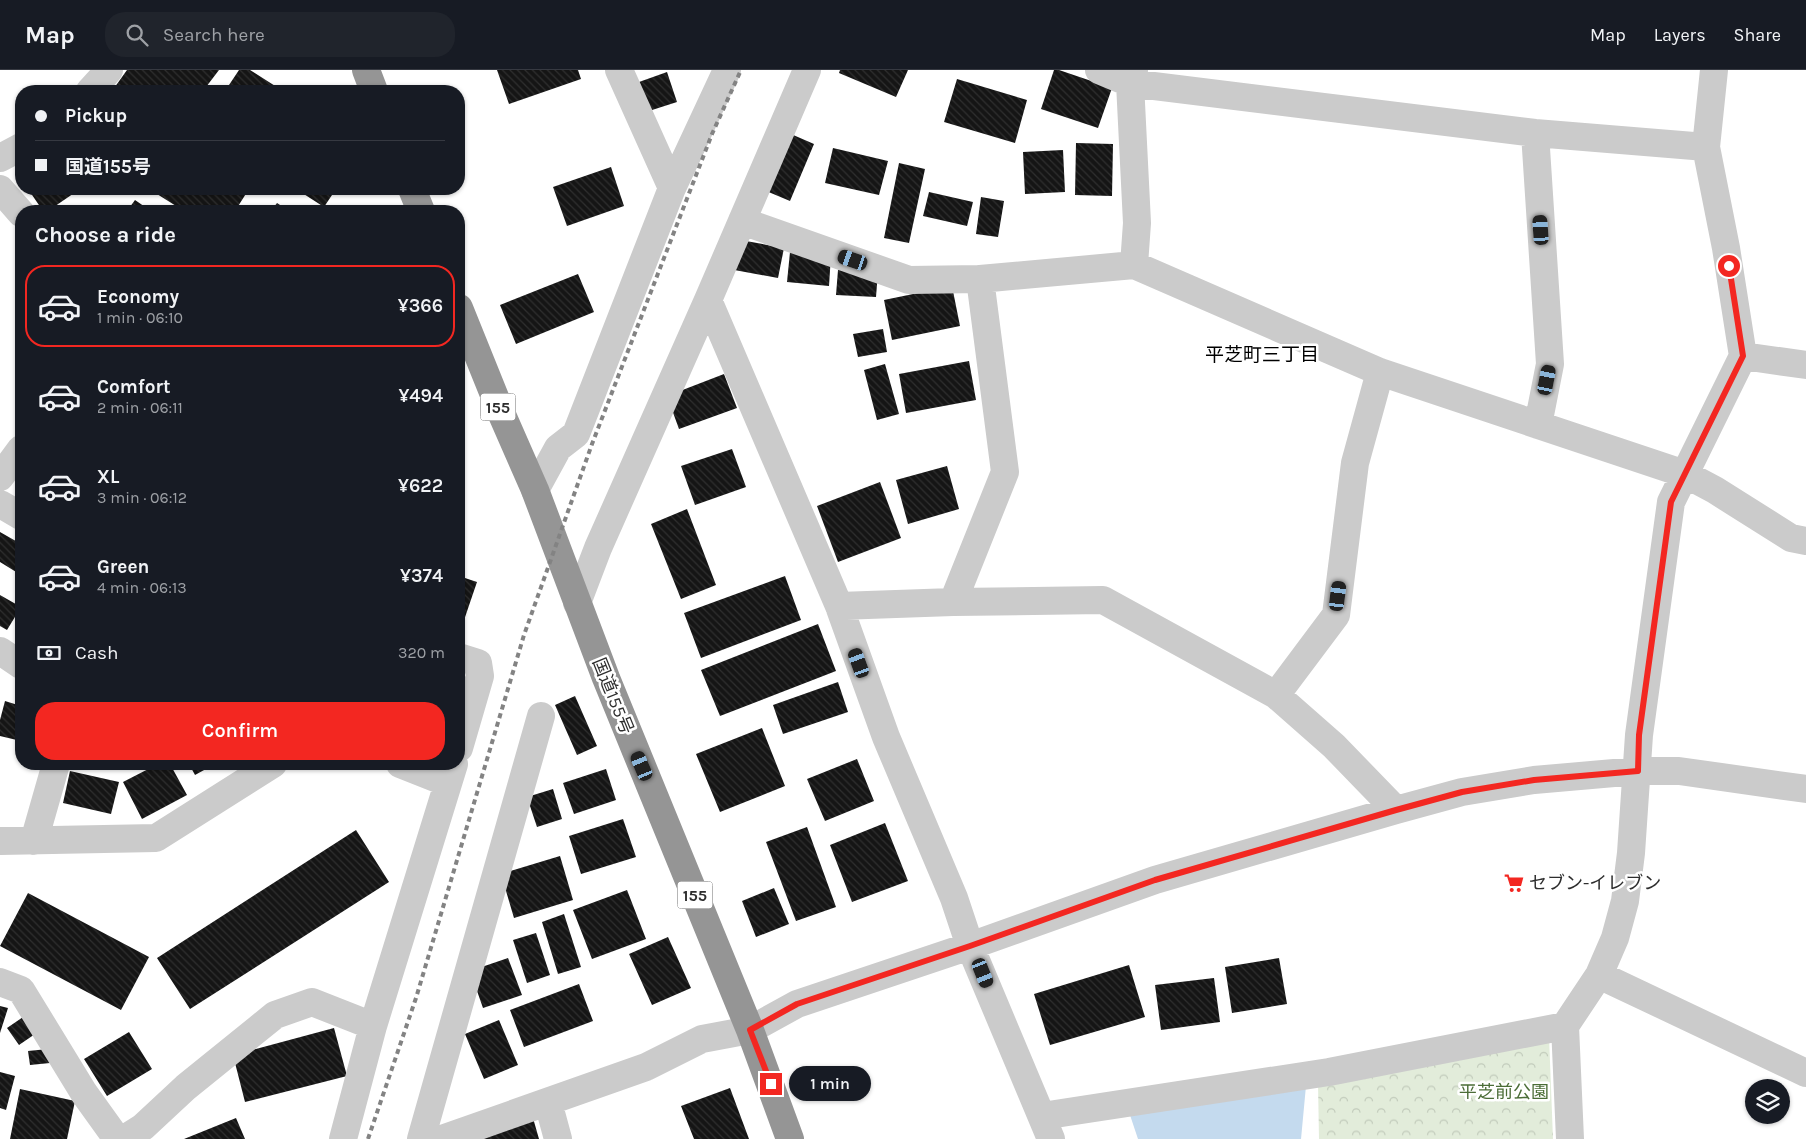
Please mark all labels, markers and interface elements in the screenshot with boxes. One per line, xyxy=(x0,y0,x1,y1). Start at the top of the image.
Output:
search box xyxy=(105,12,455,57)
text: Map xyxy=(25,21,75,49)
icon: search xyxy=(123,21,151,49)
text: Search here xyxy=(163,24,265,46)
text: Map xyxy=(1590,24,1626,46)
text: Layers xyxy=(1654,24,1706,46)
text: Share xyxy=(1734,24,1781,46)
text: Pickup xyxy=(65,105,127,127)
text: 国道155号 xyxy=(65,156,151,178)
car xyxy=(1532,215,1549,245)
text: Choose a ride xyxy=(35,222,176,248)
car xyxy=(836,248,869,272)
route start xyxy=(1718,255,1740,277)
icon: car xyxy=(37,284,82,329)
text: Economy xyxy=(97,286,179,308)
text: ¥366 xyxy=(398,295,443,317)
text: 1 min · 06:10 xyxy=(97,308,183,327)
district label: 平芝町三丁目 xyxy=(1205,344,1319,366)
car xyxy=(1536,364,1557,396)
icon: car xyxy=(37,374,82,419)
text: Comfort xyxy=(97,376,171,398)
text: ¥494 xyxy=(398,385,443,407)
road number: 155 xyxy=(480,394,516,421)
text: 2 min · 06:11 xyxy=(97,398,183,417)
icon: car xyxy=(37,464,82,509)
text: XL xyxy=(97,466,119,488)
text: ¥622 xyxy=(398,475,443,497)
text: 3 min · 06:12 xyxy=(97,488,187,507)
icon: car xyxy=(37,554,82,599)
text: Green xyxy=(97,556,149,578)
text: ¥374 xyxy=(400,565,443,587)
text: 4 min · 06:13 xyxy=(97,578,187,597)
car xyxy=(1328,580,1347,612)
icon: cash xyxy=(35,639,63,667)
text: Cash xyxy=(75,642,119,664)
text: 320 m xyxy=(398,643,445,662)
car xyxy=(846,646,871,680)
street label: 国道155号 xyxy=(588,655,638,737)
button: Confirm xyxy=(35,702,445,760)
car xyxy=(629,749,654,783)
supermarket icon: セブン-イレブン xyxy=(1503,872,1525,894)
place label: セブン-イレブン xyxy=(1529,872,1661,894)
road number: 155 xyxy=(678,882,712,908)
car xyxy=(970,956,995,990)
callout: 1 min xyxy=(788,1066,871,1102)
route end xyxy=(760,1073,782,1095)
text: 1 min xyxy=(810,1074,850,1093)
map controls xyxy=(1745,1079,1790,1124)
button: layers xyxy=(1745,1079,1790,1124)
park label: 平芝前公園 xyxy=(1459,1081,1549,1103)

